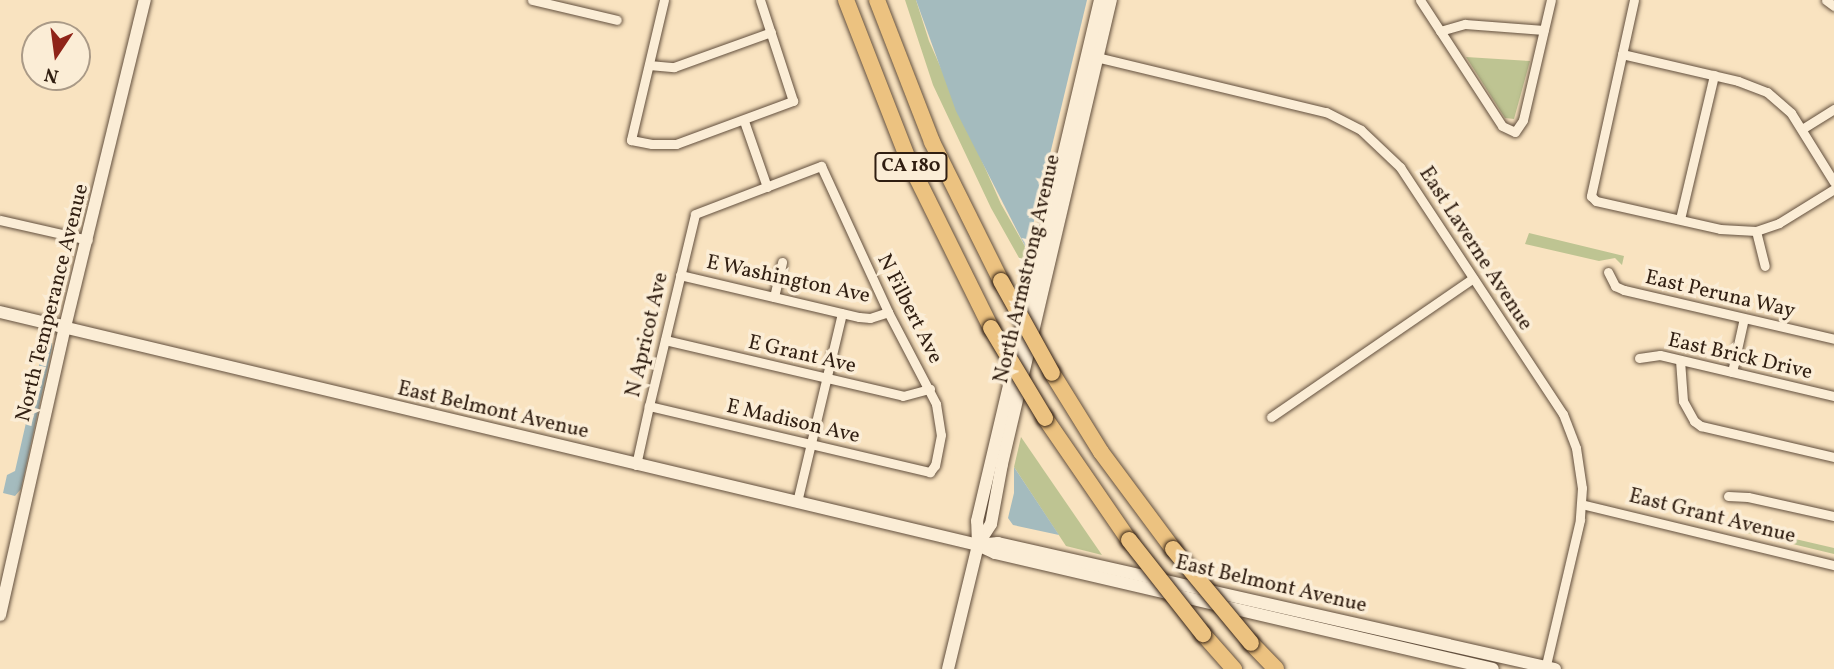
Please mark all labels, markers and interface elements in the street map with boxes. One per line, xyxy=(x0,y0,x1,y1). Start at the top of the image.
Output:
north arrow xyxy=(21,21,91,91)
text: N xyxy=(42,60,61,89)
road number: CA 180 xyxy=(874,152,948,182)
street label: North Armstrong Avenue xyxy=(989,152,1067,386)
street label: East Laverne Avenue xyxy=(1413,162,1537,336)
street label: North Temperance Avenue xyxy=(11,181,95,425)
street label: E Washington Ave xyxy=(704,250,872,310)
street label: N Filbert Ave xyxy=(871,250,947,368)
street label: East Peruna Way xyxy=(1642,265,1798,325)
street label: N Apricot Ave xyxy=(621,270,675,400)
street label: East Brick Drive xyxy=(1665,328,1815,386)
street label: E Grant Ave xyxy=(746,330,858,380)
street label: East Belmont Avenue xyxy=(395,377,591,445)
street label: E Madison Ave xyxy=(724,394,862,450)
street label: East Grant Avenue xyxy=(1626,484,1798,550)
street label: East Belmont Avenue xyxy=(1173,551,1369,619)

